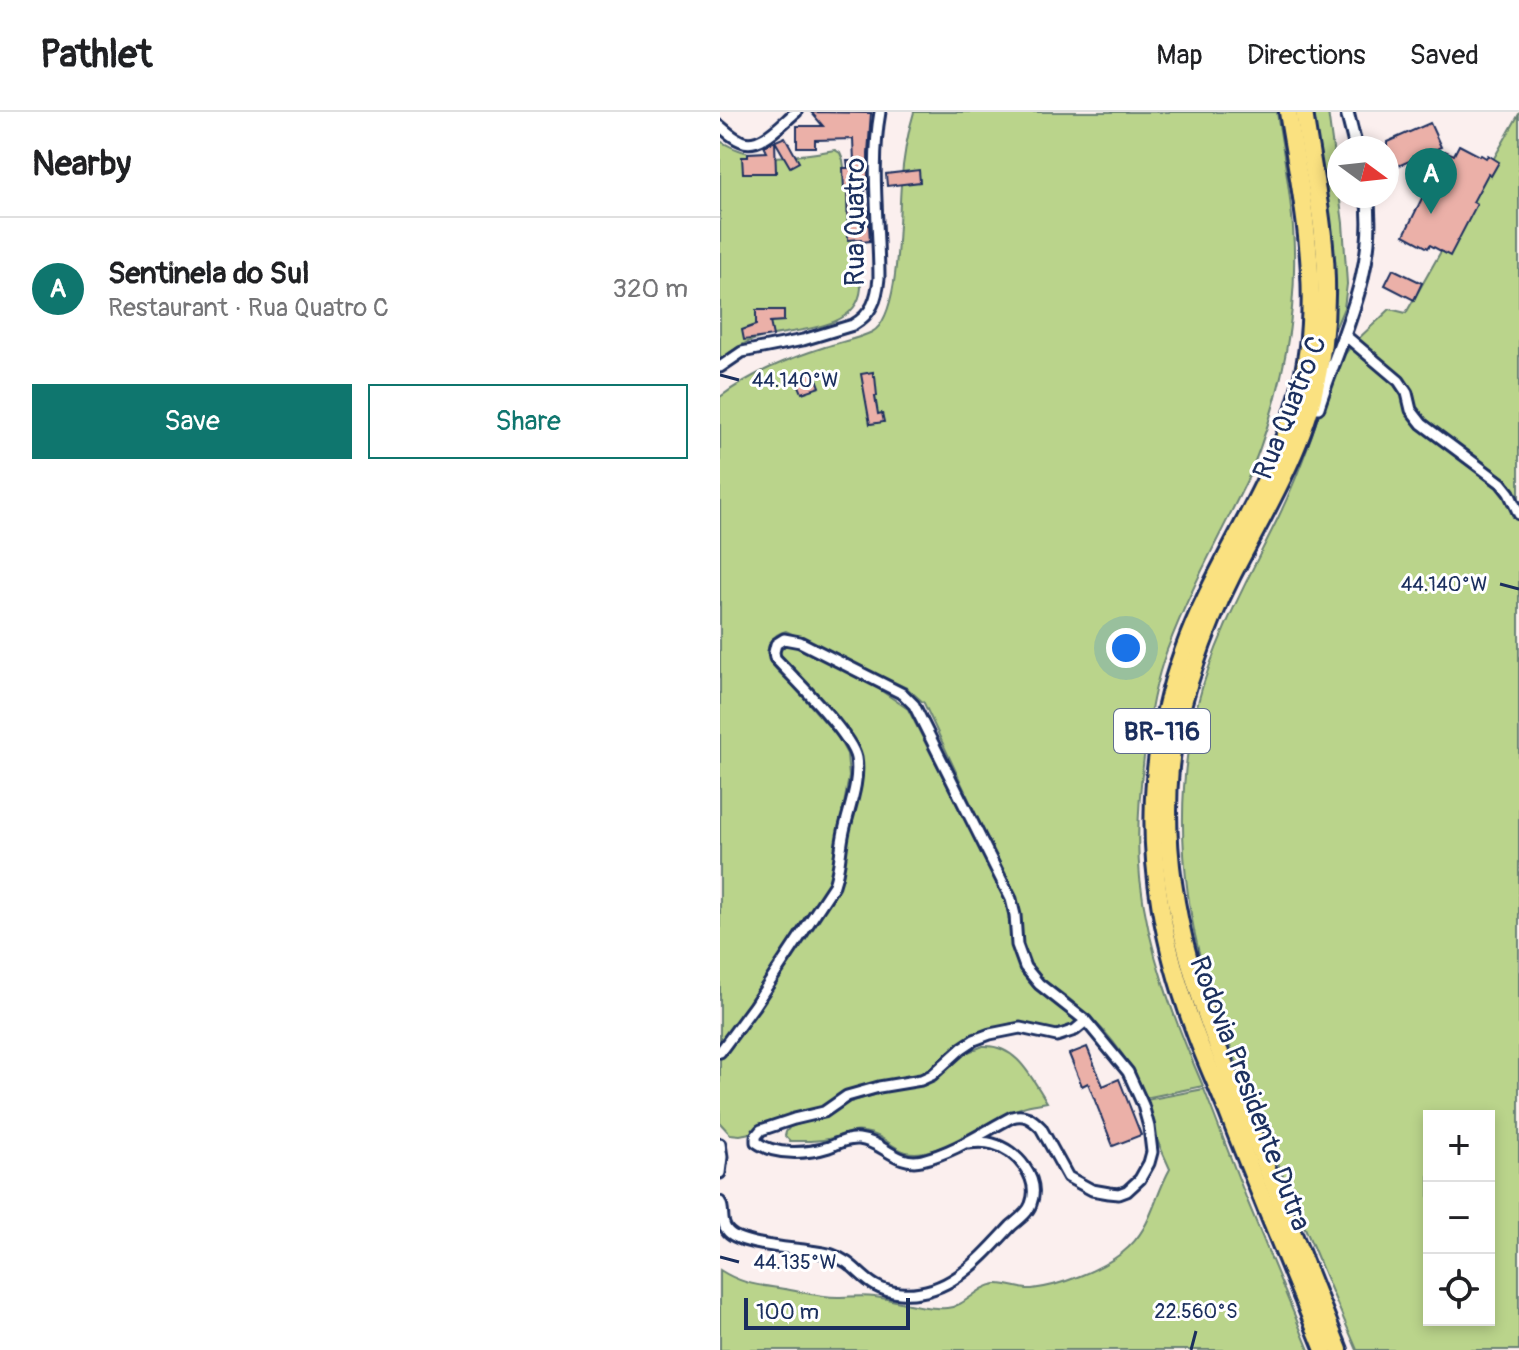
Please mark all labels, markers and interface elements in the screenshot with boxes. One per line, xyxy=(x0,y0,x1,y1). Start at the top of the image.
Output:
text: Pathlet xyxy=(40,31,152,79)
text: Map xyxy=(1156,38,1203,73)
text: Directions xyxy=(1247,38,1366,73)
text: Saved xyxy=(1410,38,1479,73)
north arrow xyxy=(1327,136,1399,208)
text: Nearby xyxy=(32,143,131,186)
pin: A xyxy=(1405,148,1457,214)
street label: Rua Quatro xyxy=(838,158,873,286)
text: Sentinela do Sul xyxy=(108,255,309,292)
text: A xyxy=(50,273,66,305)
text: 320 m xyxy=(612,273,688,305)
text: Restaurant · Rua Quatro C xyxy=(108,292,389,324)
street label: Rua Quatro C xyxy=(1246,331,1335,485)
text: 44.140°W xyxy=(752,368,838,393)
button: Save xyxy=(32,384,352,459)
button: Share xyxy=(368,384,688,459)
text: 44.140°W xyxy=(1401,572,1487,597)
your location xyxy=(1106,628,1146,668)
road number: BR-116 xyxy=(1114,709,1210,753)
street label: Rodovia Presidente Dutra xyxy=(1181,951,1318,1236)
map controls xyxy=(1423,1110,1495,1326)
button: + xyxy=(1423,1110,1495,1182)
button: − xyxy=(1423,1182,1495,1254)
text: 44.135°W xyxy=(753,1250,837,1275)
button: locate xyxy=(1423,1254,1495,1326)
scale bar xyxy=(744,1294,910,1330)
text: 100 m xyxy=(756,1298,819,1326)
text: 22.560°S xyxy=(1154,1299,1238,1324)

